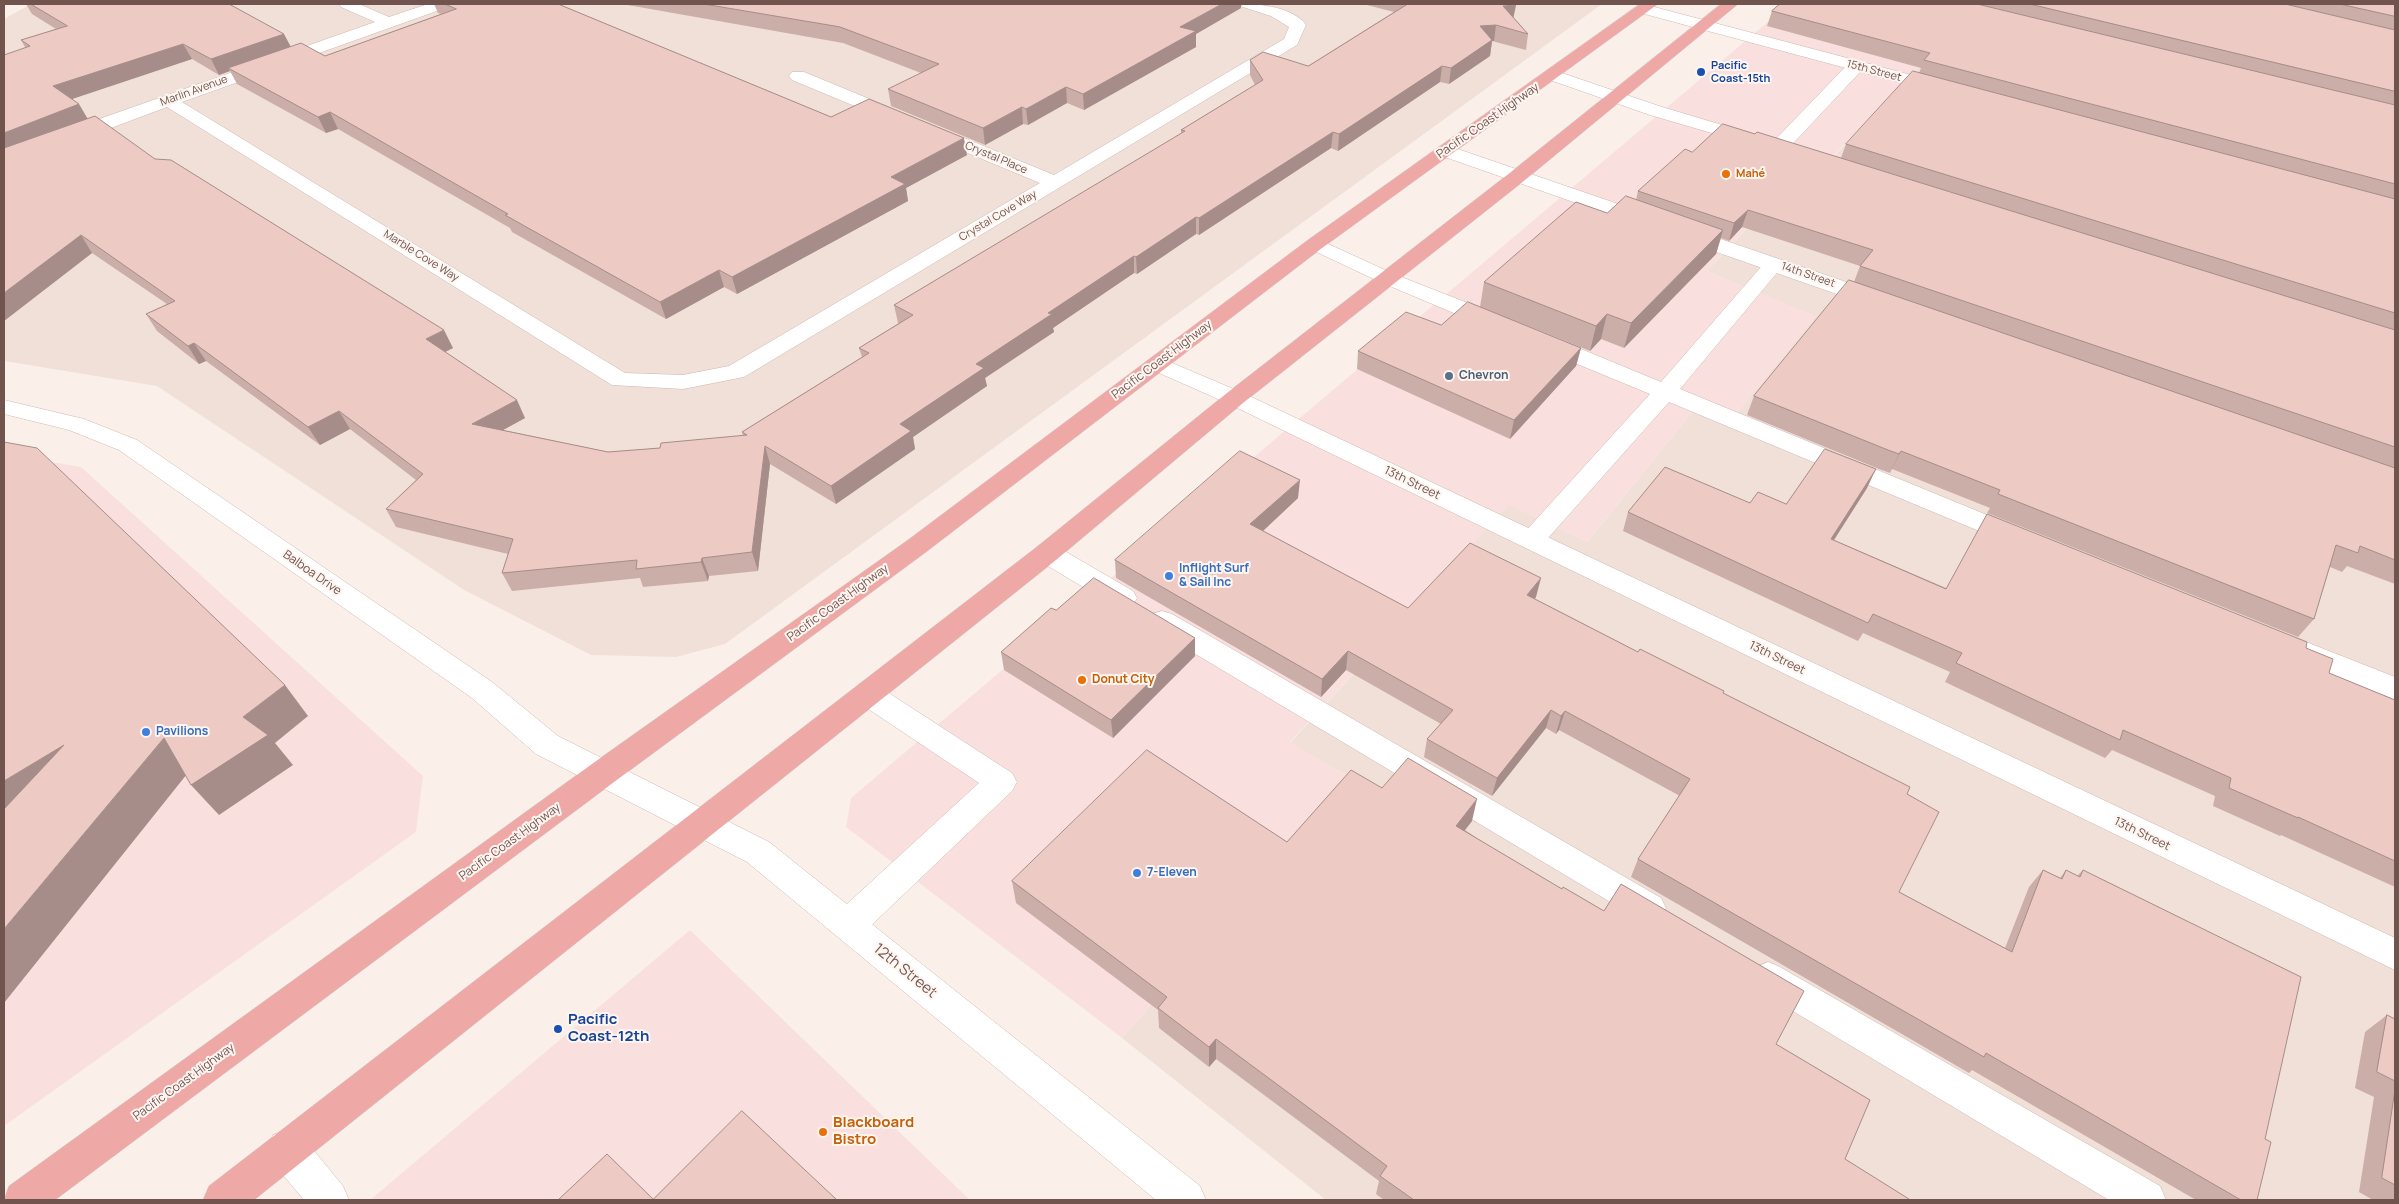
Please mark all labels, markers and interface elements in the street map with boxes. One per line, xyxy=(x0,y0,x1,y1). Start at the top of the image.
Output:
street label: 15th Street xyxy=(1845,57,1903,85)
place label: Pacific Coast-15th xyxy=(1711,59,1771,85)
marker: Pacific Coast-15th xyxy=(1695,66,1707,78)
street label: Marlin Avenue xyxy=(158,73,230,109)
street label: Pacific Coast Highway xyxy=(1434,80,1542,162)
street label: Crystal Place xyxy=(963,139,1029,177)
place label: Mahé xyxy=(1736,167,1765,181)
marker: Mahé xyxy=(1720,168,1732,180)
street label: Crystal Cove Way xyxy=(957,188,1039,244)
street label: Marble Cove Way xyxy=(381,227,461,285)
street label: 14th Street xyxy=(1779,260,1837,290)
street label: Pacific Coast Highway xyxy=(1109,318,1215,402)
place label: Chevron xyxy=(1459,369,1509,383)
marker: Chevron xyxy=(1443,370,1455,382)
street label: 13th Street xyxy=(1381,463,1443,503)
street label: Balboa Drive xyxy=(280,548,344,598)
street label: Pacific Coast Highway xyxy=(785,561,891,645)
place label: Inflight Surf & Sail Inc xyxy=(1179,562,1249,590)
marker: Inflight Surf & Sail Inc xyxy=(1163,570,1175,582)
street label: 13th Street xyxy=(1746,638,1808,678)
place label: Donut City xyxy=(1092,673,1154,687)
marker: Donut City xyxy=(1076,674,1088,686)
place label: Pavilions xyxy=(156,725,208,739)
marker: Pavilions xyxy=(140,726,152,738)
street label: Pacific Coast Highway xyxy=(457,800,563,884)
street label: 13th Street xyxy=(2111,814,2173,854)
place label: 7-Eleven xyxy=(1147,866,1197,880)
marker: 7-Eleven xyxy=(1131,867,1143,879)
street label: 12th Street xyxy=(870,940,940,1002)
place label: Pacific Coast-12th xyxy=(568,1011,649,1046)
marker: Pacific Coast-12th xyxy=(552,1023,564,1035)
street label: Pacific Coast Highway xyxy=(131,1040,237,1124)
place label: Blackboard Bistro xyxy=(833,1114,914,1149)
marker: Blackboard Bistro xyxy=(817,1126,829,1138)

